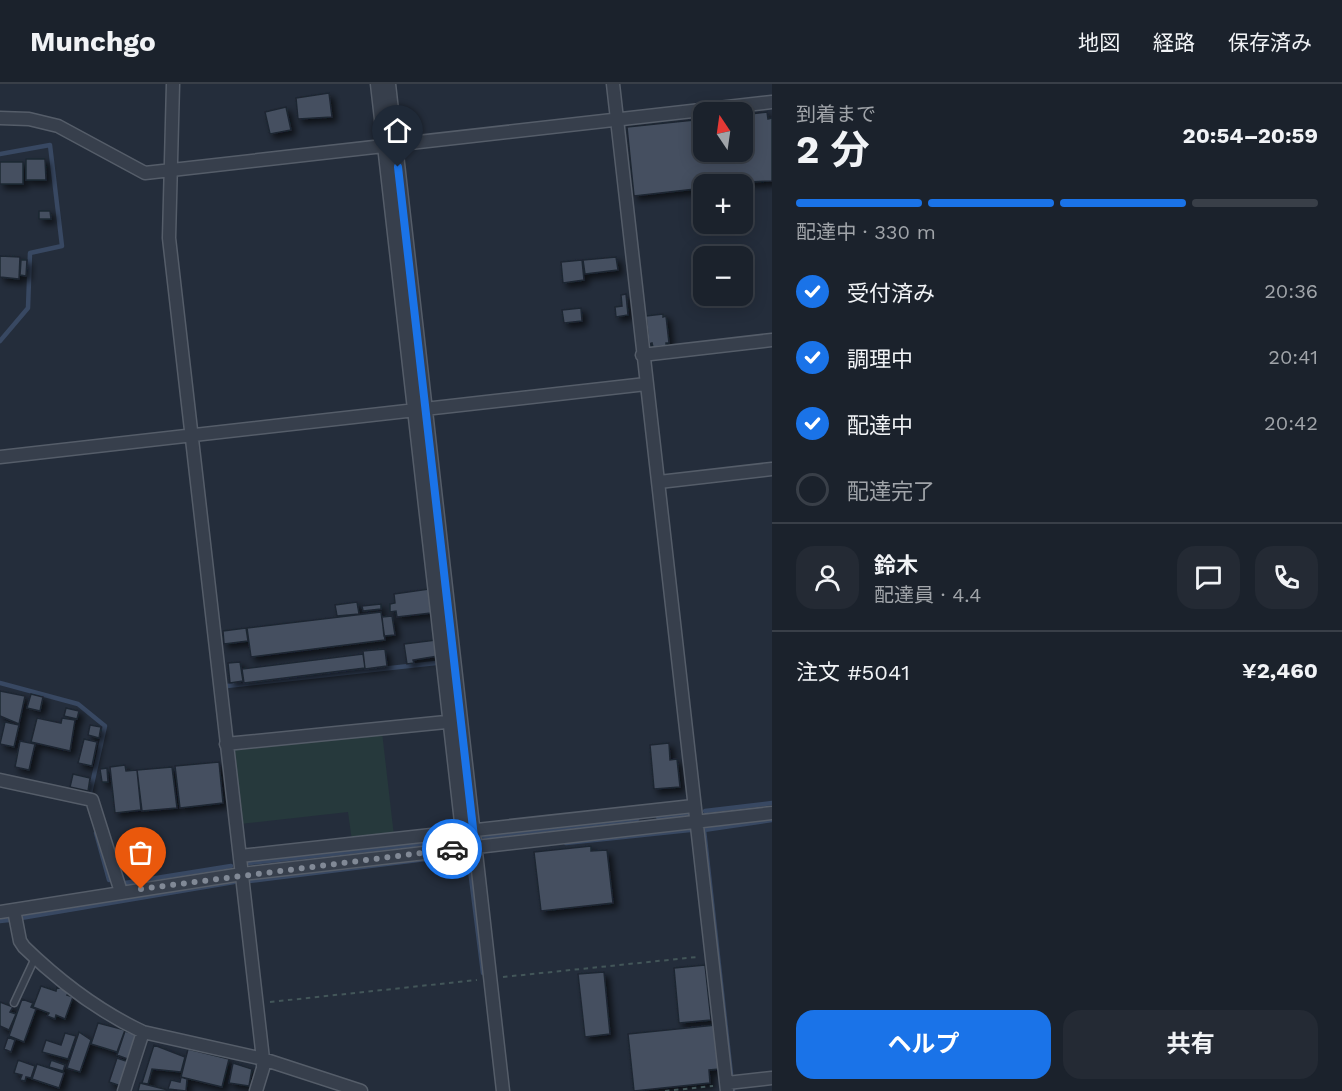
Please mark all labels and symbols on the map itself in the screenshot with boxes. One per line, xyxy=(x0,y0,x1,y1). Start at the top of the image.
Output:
north arrow xyxy=(693,102,753,162)
pin xyxy=(372,105,423,167)
courier xyxy=(422,819,482,879)
pin xyxy=(115,827,166,889)

